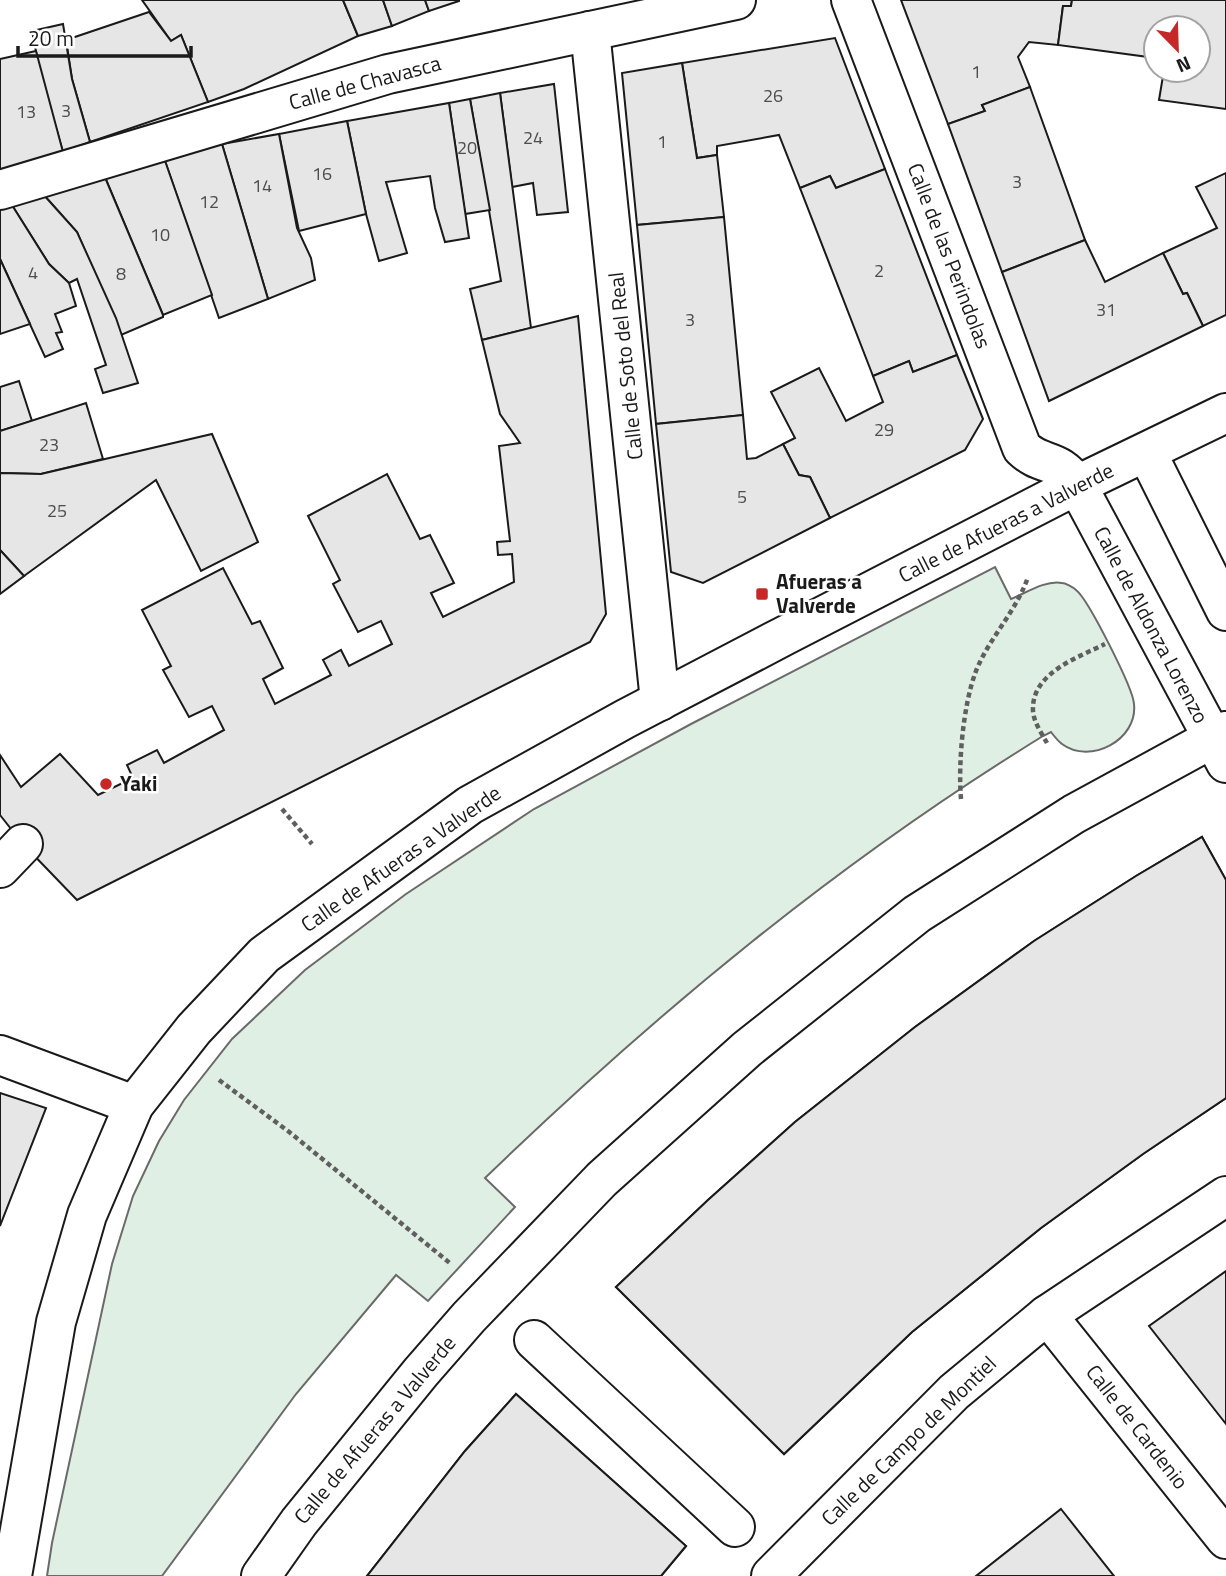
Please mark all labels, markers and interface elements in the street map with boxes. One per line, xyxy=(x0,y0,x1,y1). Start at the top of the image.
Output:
scale bar xyxy=(18,14,191,58)
north arrow xyxy=(1142,14,1212,84)
text: 20 m xyxy=(28,22,74,54)
street label: Calle de Chavasca xyxy=(285,46,445,118)
text: N xyxy=(1172,49,1196,81)
house number: 1 xyxy=(971,58,981,85)
house number: 26 xyxy=(763,82,783,109)
house number: 3 xyxy=(61,97,71,124)
house number: 13 xyxy=(16,98,36,125)
house number: 24 xyxy=(523,124,543,151)
house number: 1 xyxy=(657,128,667,155)
house number: 20 xyxy=(457,134,477,161)
street label: Calle de las Perindolas xyxy=(900,158,1000,353)
house number: 16 xyxy=(312,160,332,187)
house number: 3 xyxy=(1012,168,1022,195)
house number: 14 xyxy=(252,172,272,199)
house number: 12 xyxy=(199,188,219,215)
house number: 10 xyxy=(150,221,170,248)
house number: 2 xyxy=(874,257,884,284)
house number: 4 xyxy=(28,259,38,286)
house number: 8 xyxy=(116,260,126,287)
street label: Calle de Soto del Real xyxy=(599,271,651,462)
house number: 31 xyxy=(1096,296,1116,323)
house number: 3 xyxy=(685,306,695,333)
house number: 29 xyxy=(874,416,894,443)
house number: 23 xyxy=(39,431,59,458)
street label: Calle de Afueras a Valverde xyxy=(892,454,1119,590)
house number: 5 xyxy=(737,483,747,510)
house number: 25 xyxy=(47,497,67,524)
street label: Calle de Aldonza Lorenzo xyxy=(1086,520,1217,729)
place label: Afueras a Valverde xyxy=(776,565,862,621)
marker: Afueras a Valverde xyxy=(754,586,770,602)
place label: Yaki xyxy=(120,767,157,799)
marker: Yaki xyxy=(98,776,114,792)
street label: Calle de Afueras a Valverde xyxy=(294,777,507,940)
street label: Calle de Afueras a Valverde xyxy=(286,1328,463,1531)
street label: Calle de Campo de Montiel xyxy=(813,1348,1003,1533)
street label: Calle de Cardenio xyxy=(1079,1357,1197,1496)

